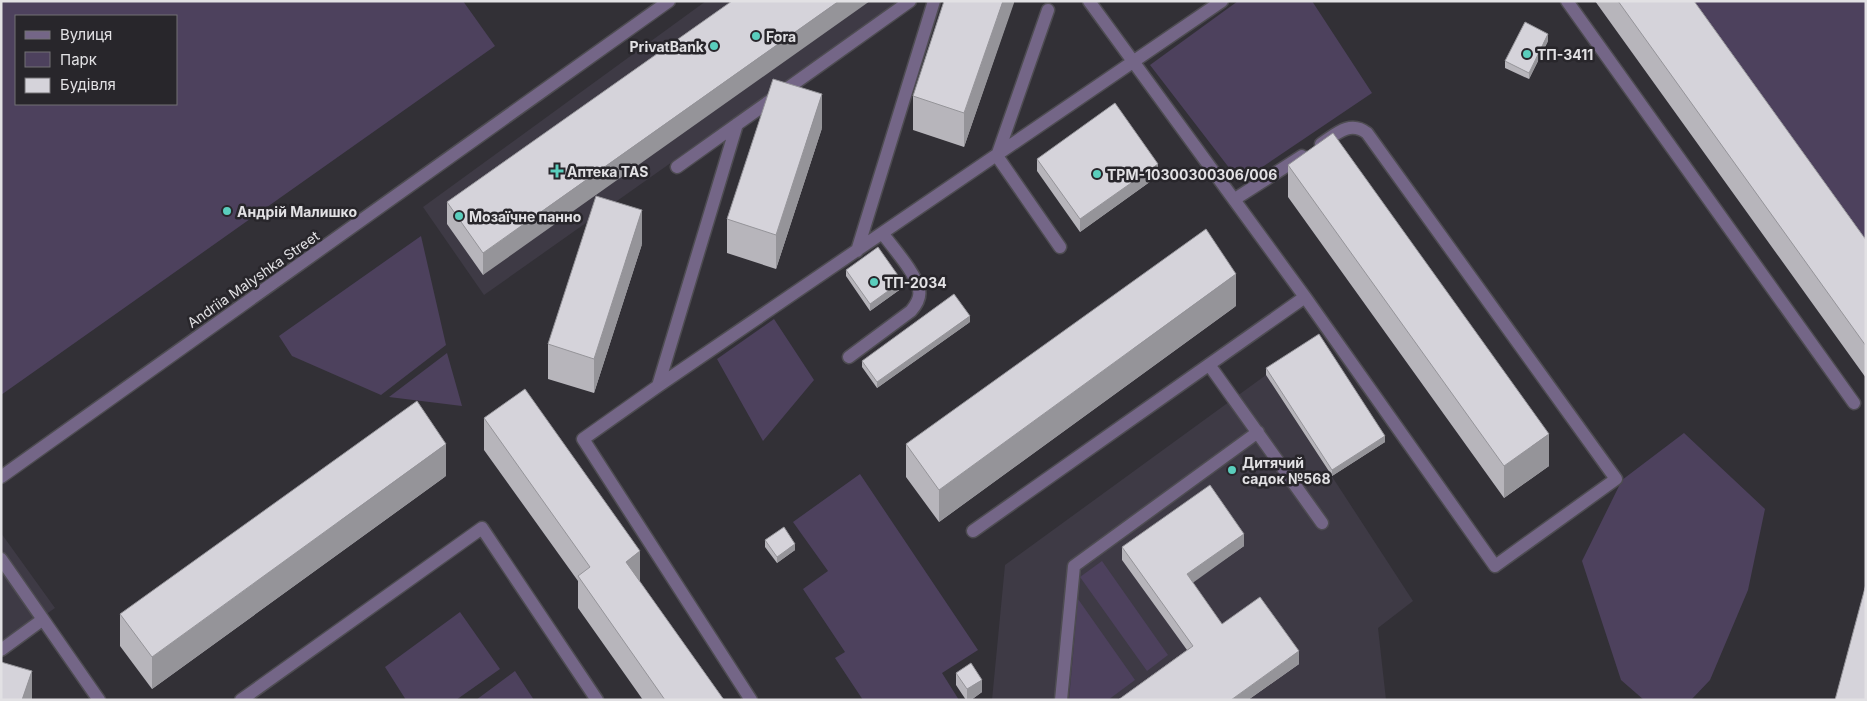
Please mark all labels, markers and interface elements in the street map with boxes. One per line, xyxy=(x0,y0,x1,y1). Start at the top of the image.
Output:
legend xyxy=(15,15,178,105)
text: Вулиця xyxy=(60,25,112,44)
place label: Fora xyxy=(766,28,796,45)
marker: Fora xyxy=(750,30,762,42)
place label: PrivatBank xyxy=(630,38,705,55)
marker: PrivatBank xyxy=(708,40,720,52)
place label: ТП-3411 xyxy=(1537,46,1593,63)
marker: ТП-3411 xyxy=(1521,48,1533,60)
text: Парк xyxy=(60,50,97,69)
text: Будівля xyxy=(60,75,116,94)
place label: Аптека TAS xyxy=(567,163,648,180)
marker: Аптека TAS xyxy=(551,165,563,177)
place label: ТРМ-10300300306/006 xyxy=(1107,166,1277,183)
marker: ТРМ-10300300306/006 xyxy=(1091,168,1103,180)
place label: Андрій Малишко xyxy=(237,203,357,220)
marker: Андрій Малишко xyxy=(221,205,233,217)
place label: Мозаїчне панно xyxy=(469,208,582,225)
marker: Мозаїчне панно xyxy=(453,210,465,222)
street label: Andriia Malyshka Street xyxy=(184,227,323,331)
place label: ТП-2034 xyxy=(884,274,947,291)
marker: ТП-2034 xyxy=(868,276,880,288)
place label: Дитячий садок №568 xyxy=(1242,454,1331,487)
marker: Дитячий садок №568 xyxy=(1226,464,1238,476)

